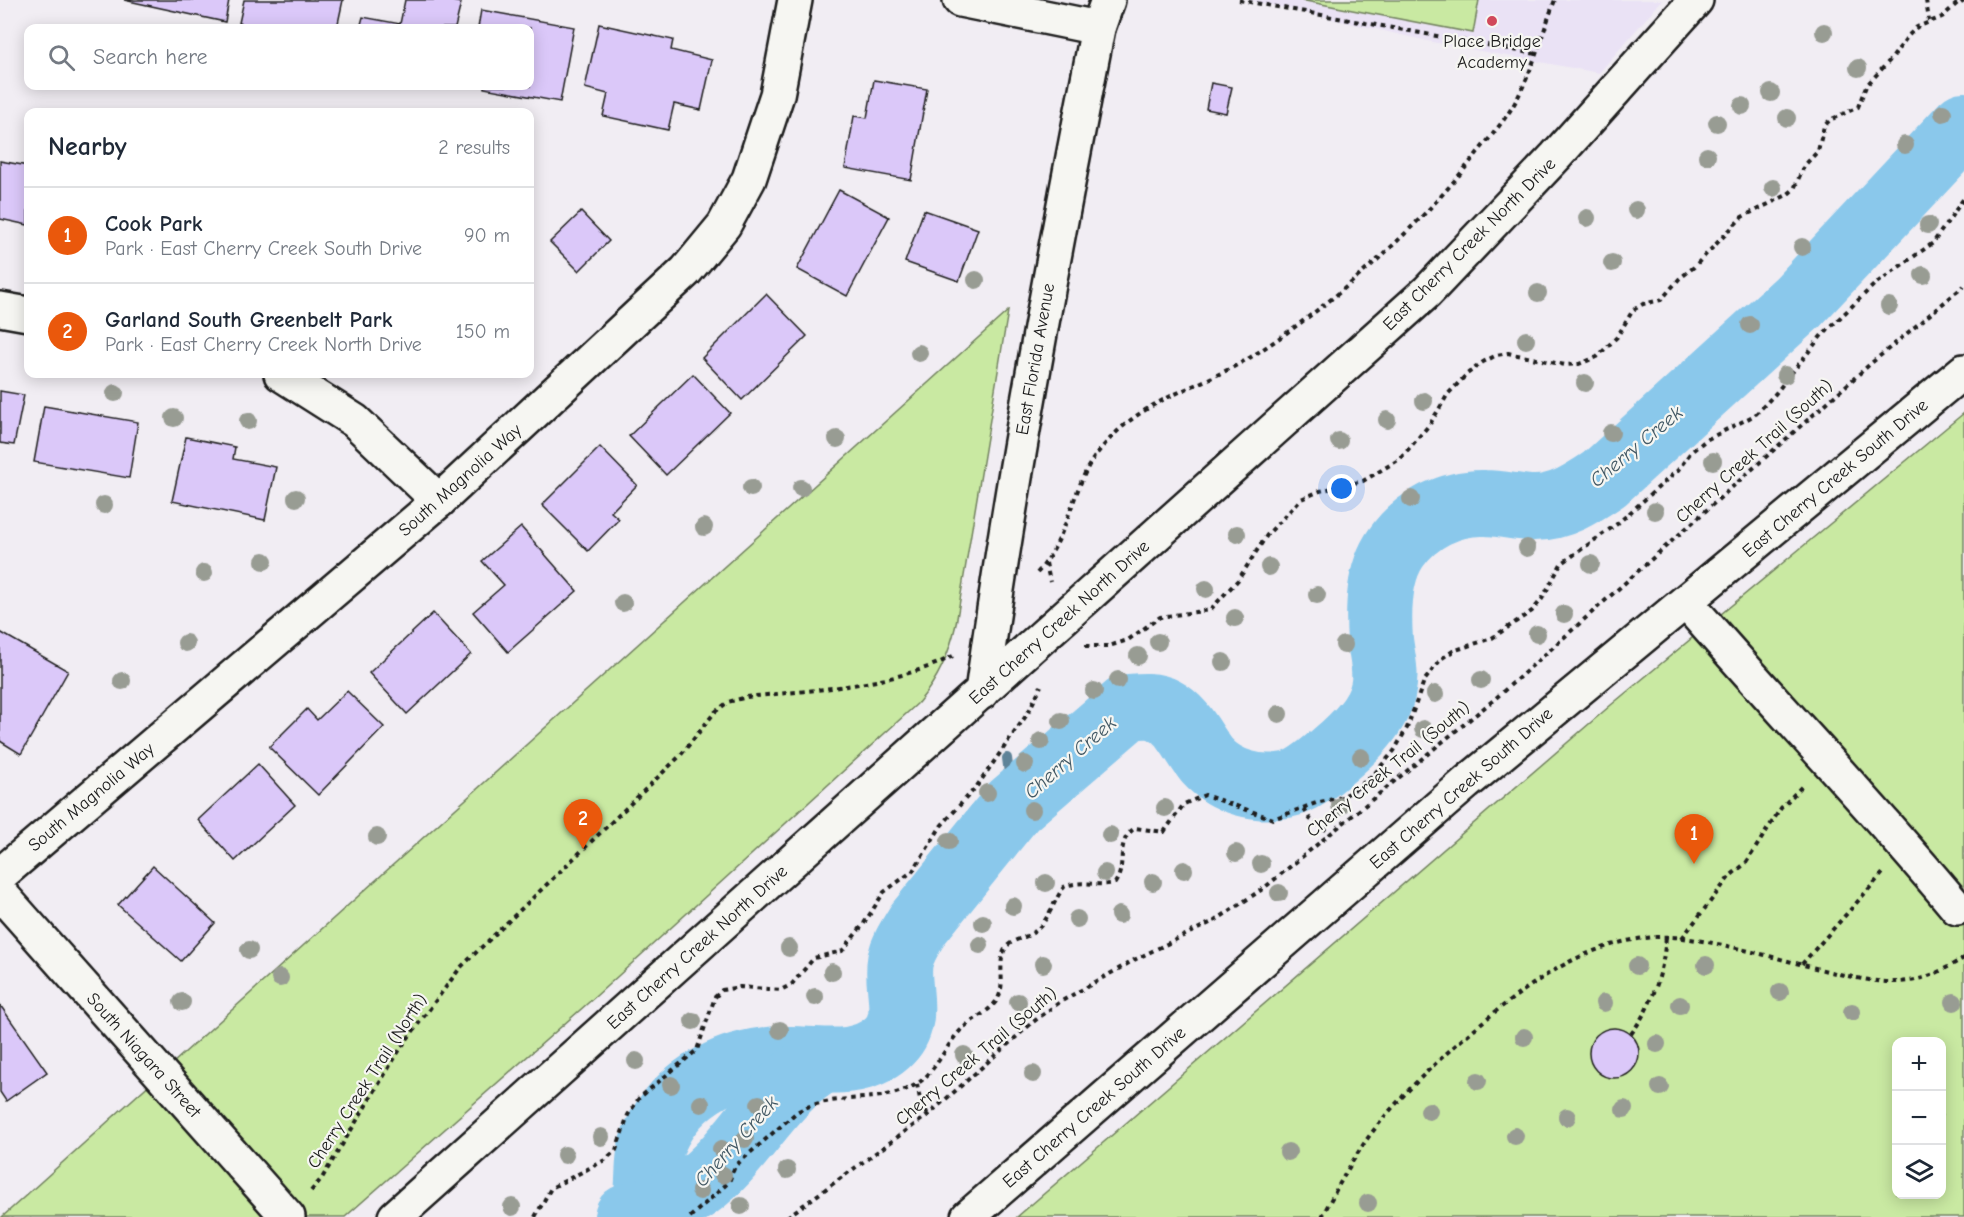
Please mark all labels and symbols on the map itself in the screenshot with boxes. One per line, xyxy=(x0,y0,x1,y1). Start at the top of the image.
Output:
marker: Place Bridge Academy xyxy=(1485,14,1499,28)
place label: Place Bridge Academy xyxy=(1443,31,1541,73)
street label: East Cherry Creek North Drive xyxy=(1379,154,1560,335)
street label: East Florida Avenue xyxy=(1012,282,1059,437)
street label: Cherry Creek Trail (South) xyxy=(1671,375,1837,527)
street label: East Cherry Creek South Drive xyxy=(1738,395,1932,562)
water label: Cherry Creek xyxy=(1585,401,1688,492)
street label: South Magnolia Way xyxy=(395,419,527,541)
your location xyxy=(1327,474,1356,503)
street label: East Cherry Creek North Drive xyxy=(965,536,1154,709)
street label: Cherry Creek Trail (South) xyxy=(1302,697,1474,842)
street label: East Cherry Creek South Drive xyxy=(1366,703,1557,874)
water label: Cherry Creek xyxy=(1020,711,1121,803)
street label: South Magnolia Way xyxy=(24,738,159,856)
pin: 2 xyxy=(564,800,602,849)
pin: 1 xyxy=(1674,814,1714,864)
street label: East Cherry Creek North Drive xyxy=(603,861,792,1034)
street label: Cherry Creek Trail (South) xyxy=(891,983,1061,1130)
street label: South Niagara Street xyxy=(82,989,206,1123)
street label: Cherry Creek Trail (North) xyxy=(303,990,432,1173)
street label: East Cherry Creek South Drive xyxy=(999,1022,1190,1193)
water label: Cherry Creek xyxy=(690,1091,783,1191)

